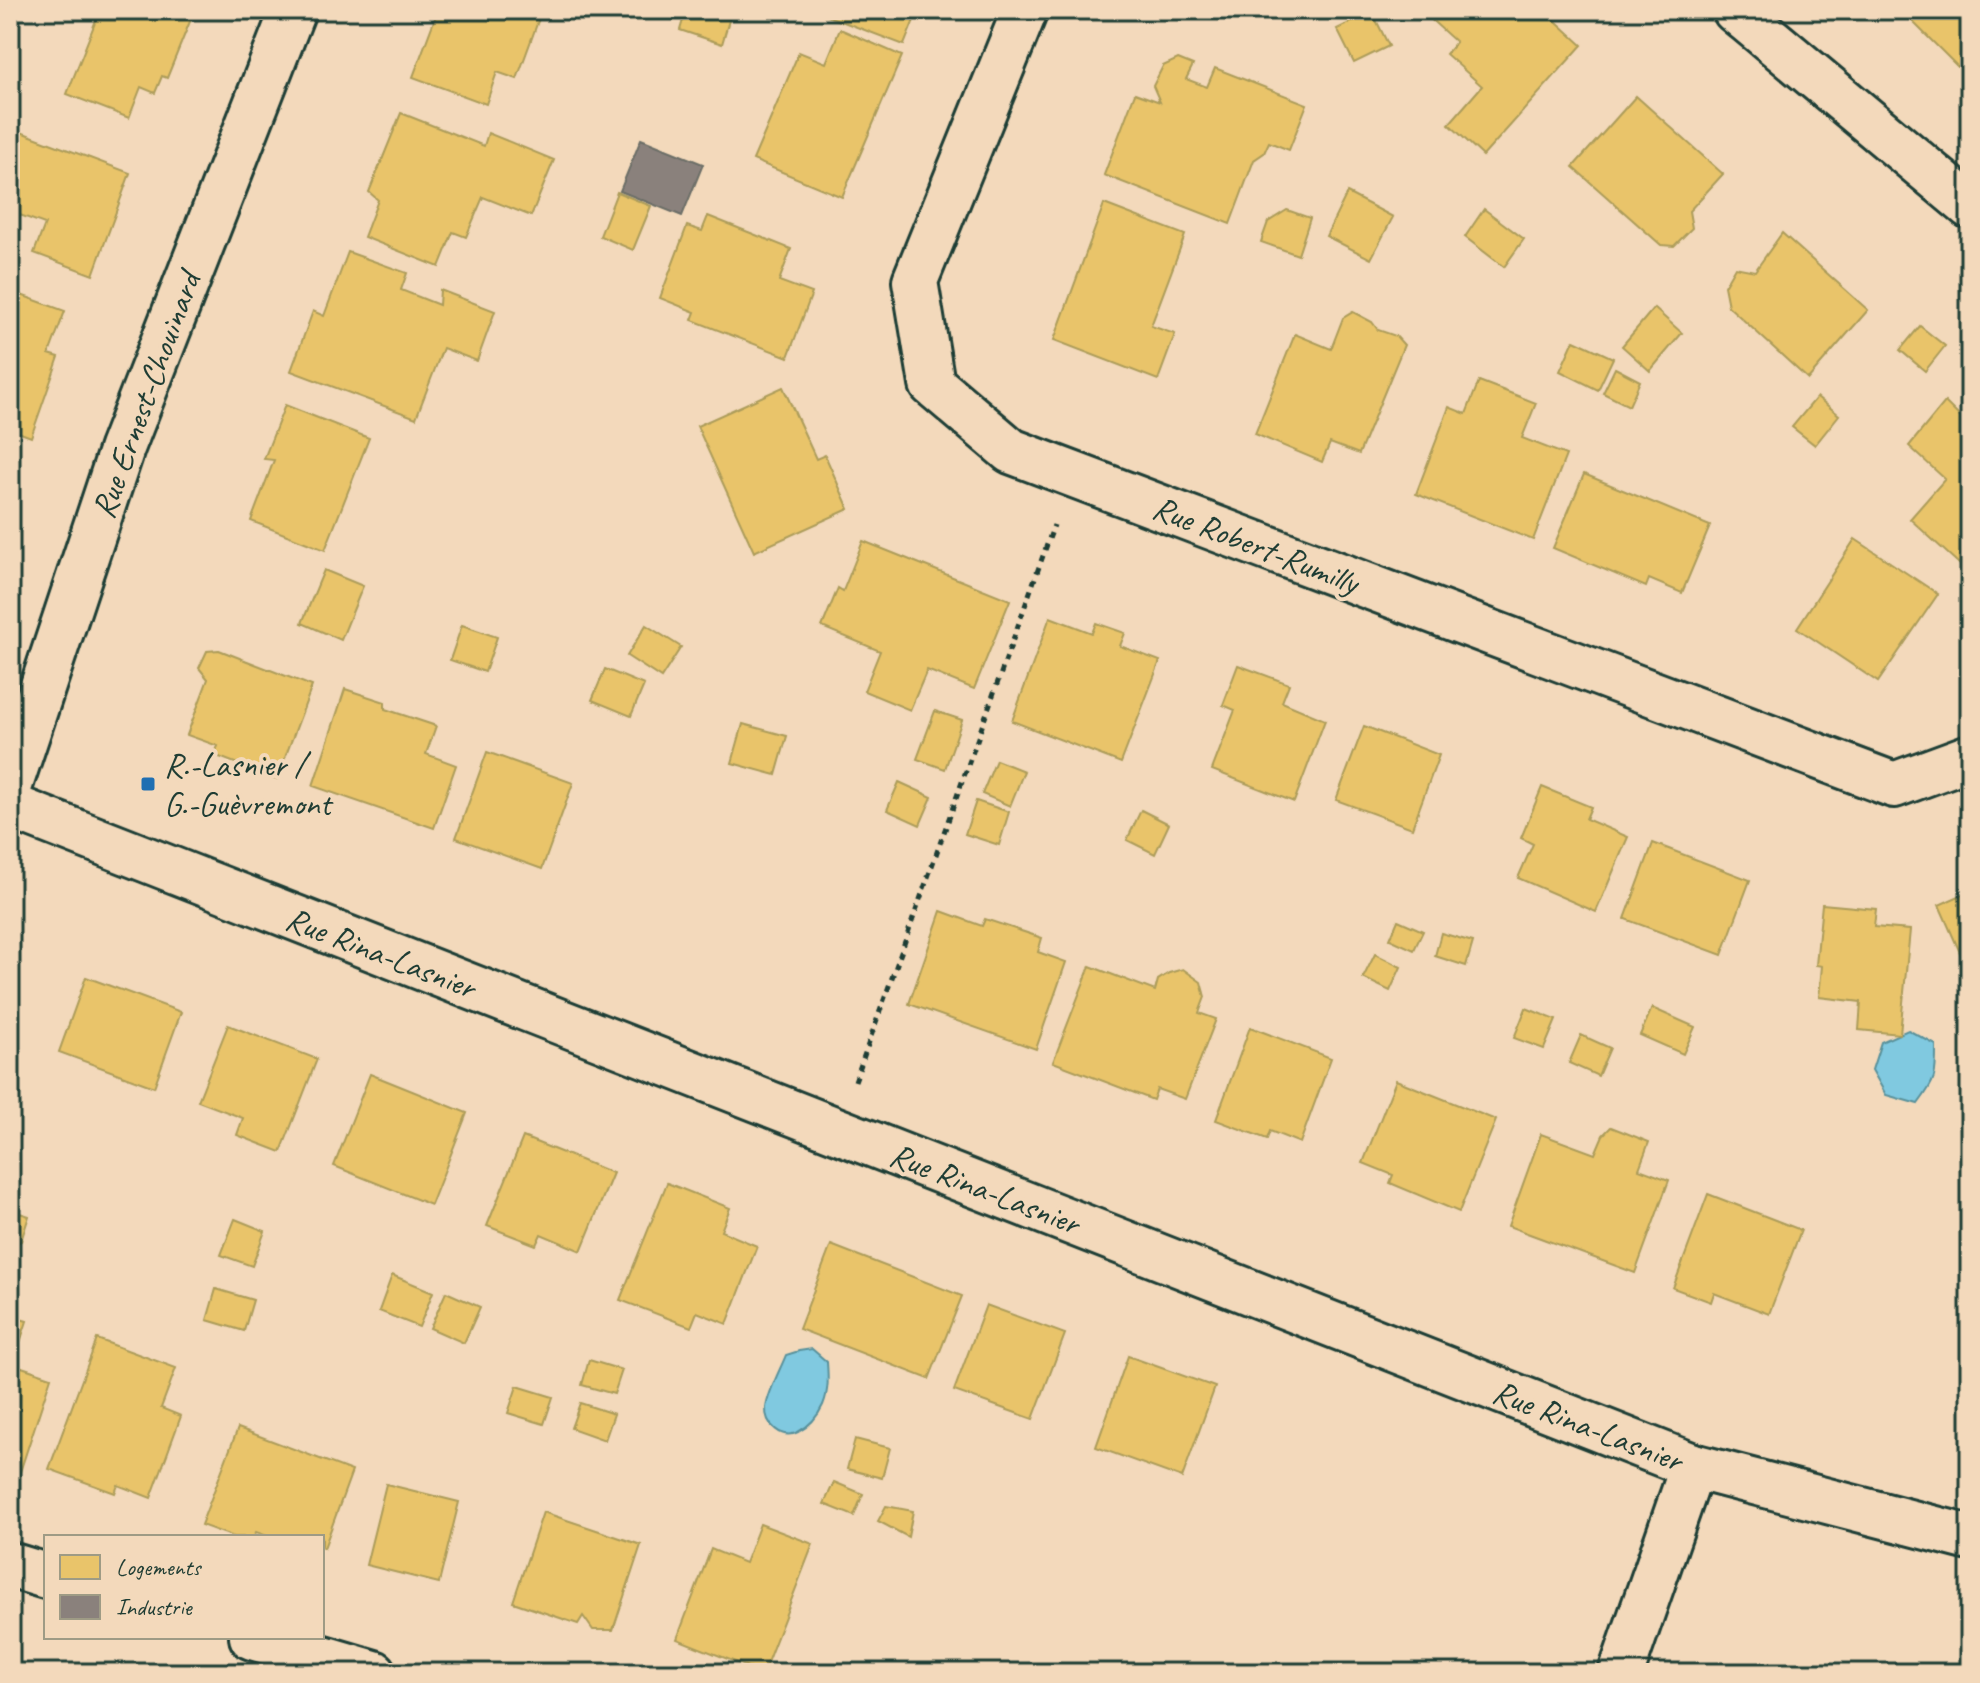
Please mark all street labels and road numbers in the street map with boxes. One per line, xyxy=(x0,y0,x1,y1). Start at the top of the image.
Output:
street label: Rue Ernest-Chouinard xyxy=(81,262,211,524)
street label: Rue Robert-Rumilly xyxy=(1147,486,1367,604)
street label: Rue Rina-Lasnier xyxy=(280,897,484,1009)
street label: Rue Rina-Lasnier xyxy=(884,1133,1088,1245)
street label: Rue Rina-Lasnier xyxy=(1487,1370,1691,1482)

